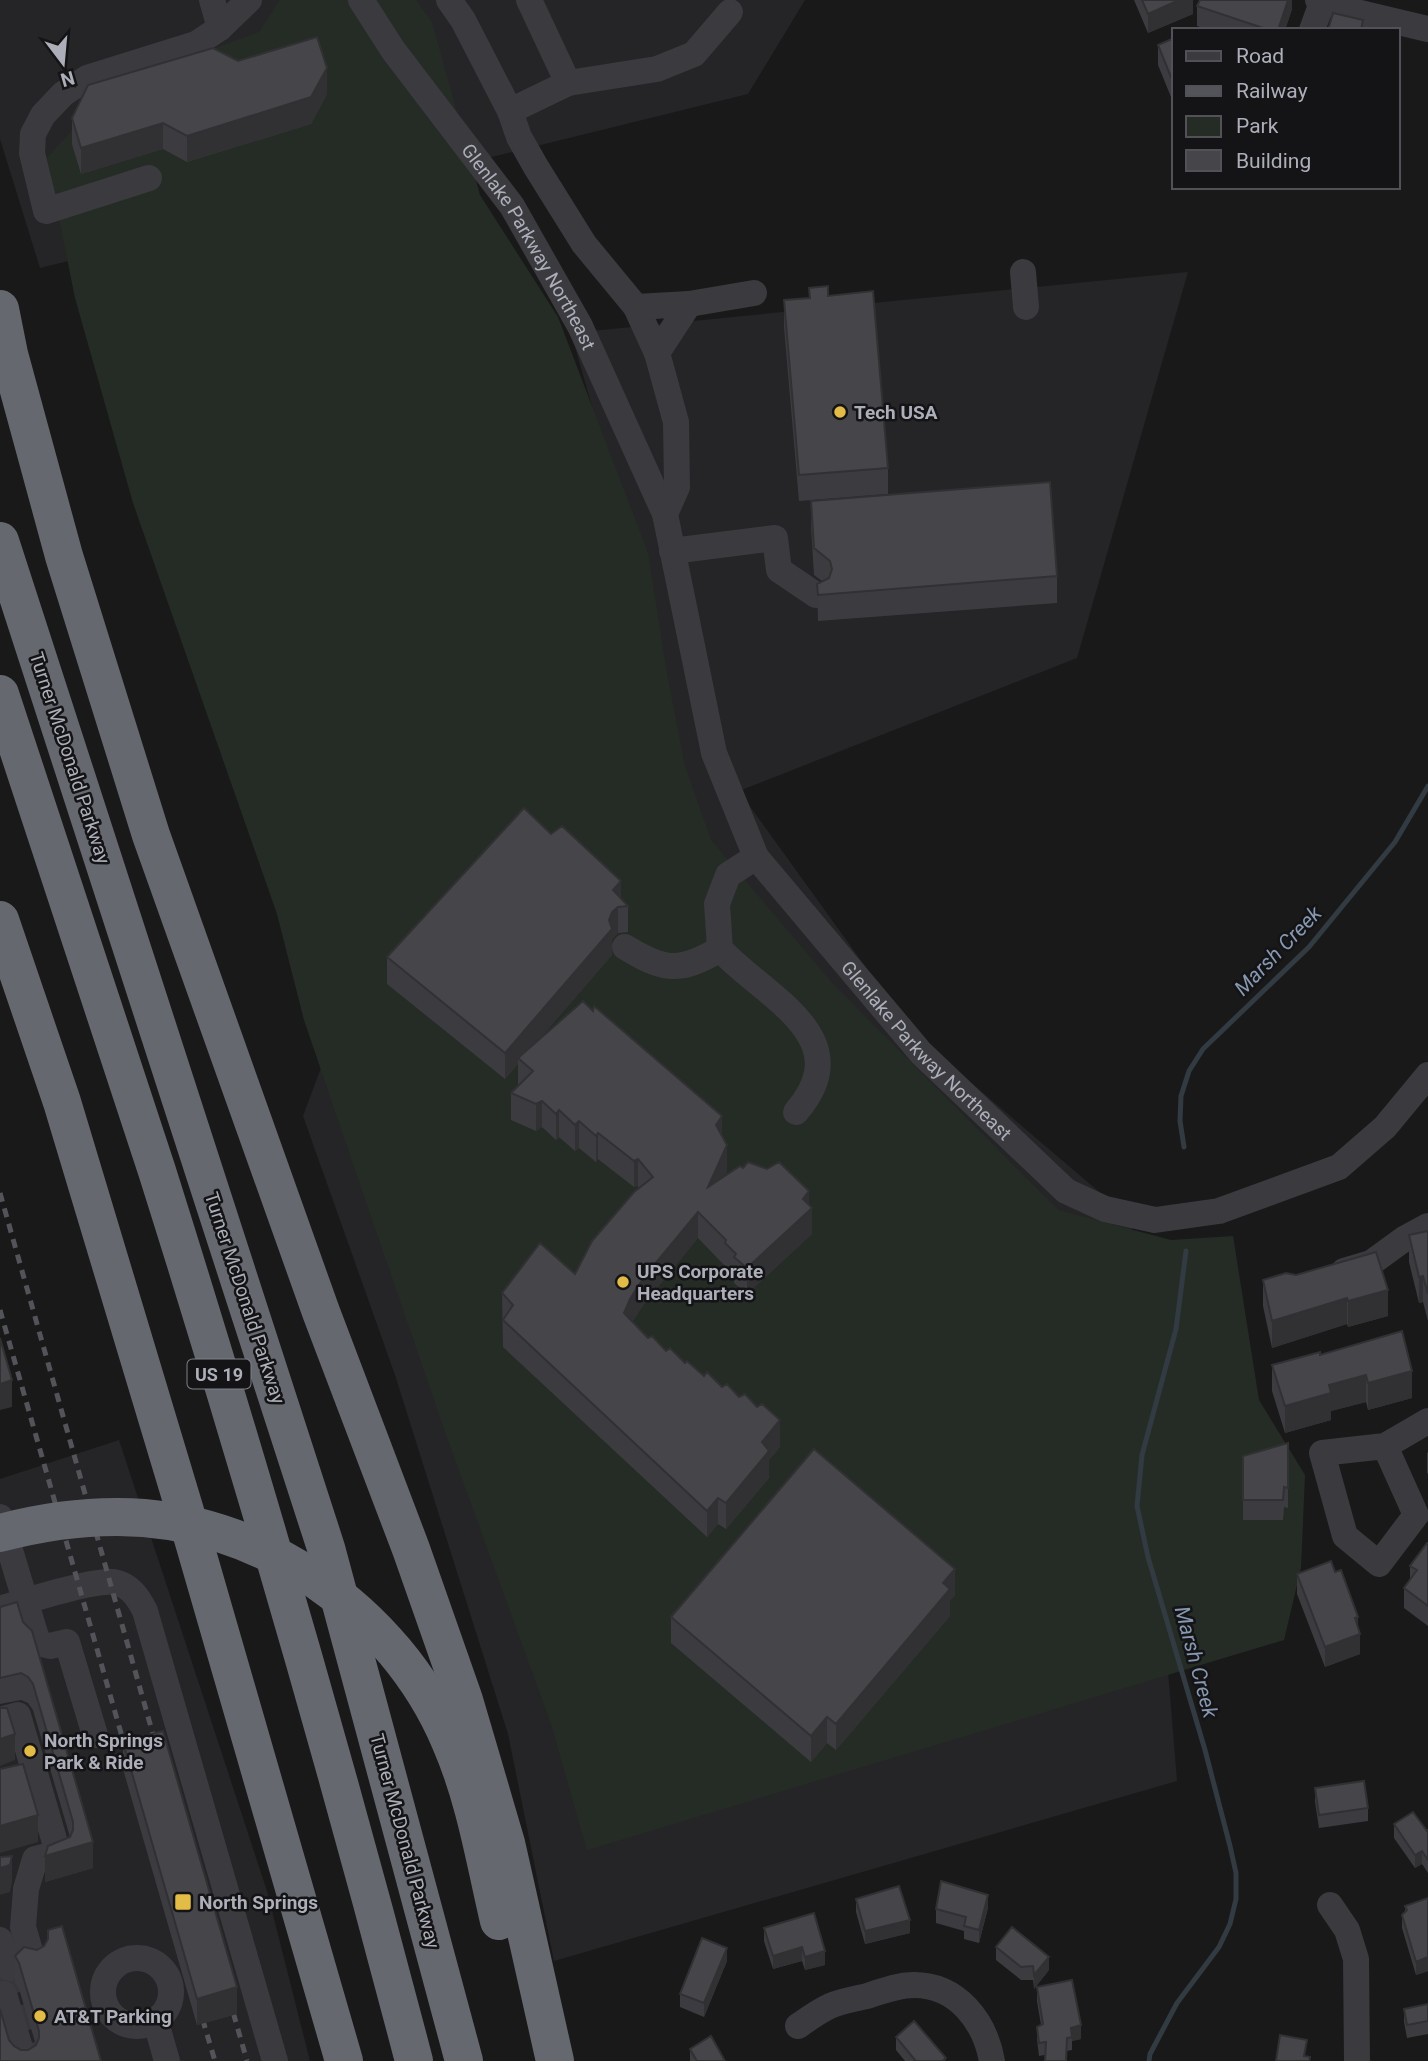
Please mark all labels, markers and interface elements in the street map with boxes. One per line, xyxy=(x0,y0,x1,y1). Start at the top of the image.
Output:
north arrow xyxy=(28,28,98,98)
legend xyxy=(1172,28,1400,189)
text: Road xyxy=(1236,44,1284,68)
text: N xyxy=(58,66,77,92)
text: Railway xyxy=(1236,79,1308,103)
text: Park xyxy=(1236,114,1279,138)
street label: Glenlake Parkway Northeast xyxy=(457,139,601,353)
text: Building xyxy=(1236,149,1311,173)
place label: Tech USA xyxy=(854,401,938,424)
marker: Tech USA xyxy=(832,404,848,420)
street label: Turner McDonald Parkway xyxy=(25,649,115,867)
water label: Marsh Creek xyxy=(1230,901,1327,1001)
street label: Glenlake Parkway Northeast xyxy=(837,956,1017,1145)
street label: Turner McDonald Parkway xyxy=(200,1189,290,1407)
place label: UPS Corporate Headquarters xyxy=(637,1260,763,1305)
marker: UPS Corporate Headquarters xyxy=(615,1274,631,1290)
road number: US 19 xyxy=(188,1359,250,1388)
water label: Marsh Creek xyxy=(1170,1604,1223,1721)
place label: North Springs Park & Ride xyxy=(44,1729,163,1774)
street label: Turner McDonald Parkway xyxy=(365,1731,445,1951)
marker: North Springs Park & Ride xyxy=(22,1743,38,1759)
place label: North Springs xyxy=(199,1891,318,1914)
marker: North Springs xyxy=(173,1892,193,1912)
place label: AT&T Parking xyxy=(54,2005,172,2028)
marker: AT&T Parking xyxy=(32,2008,48,2024)

